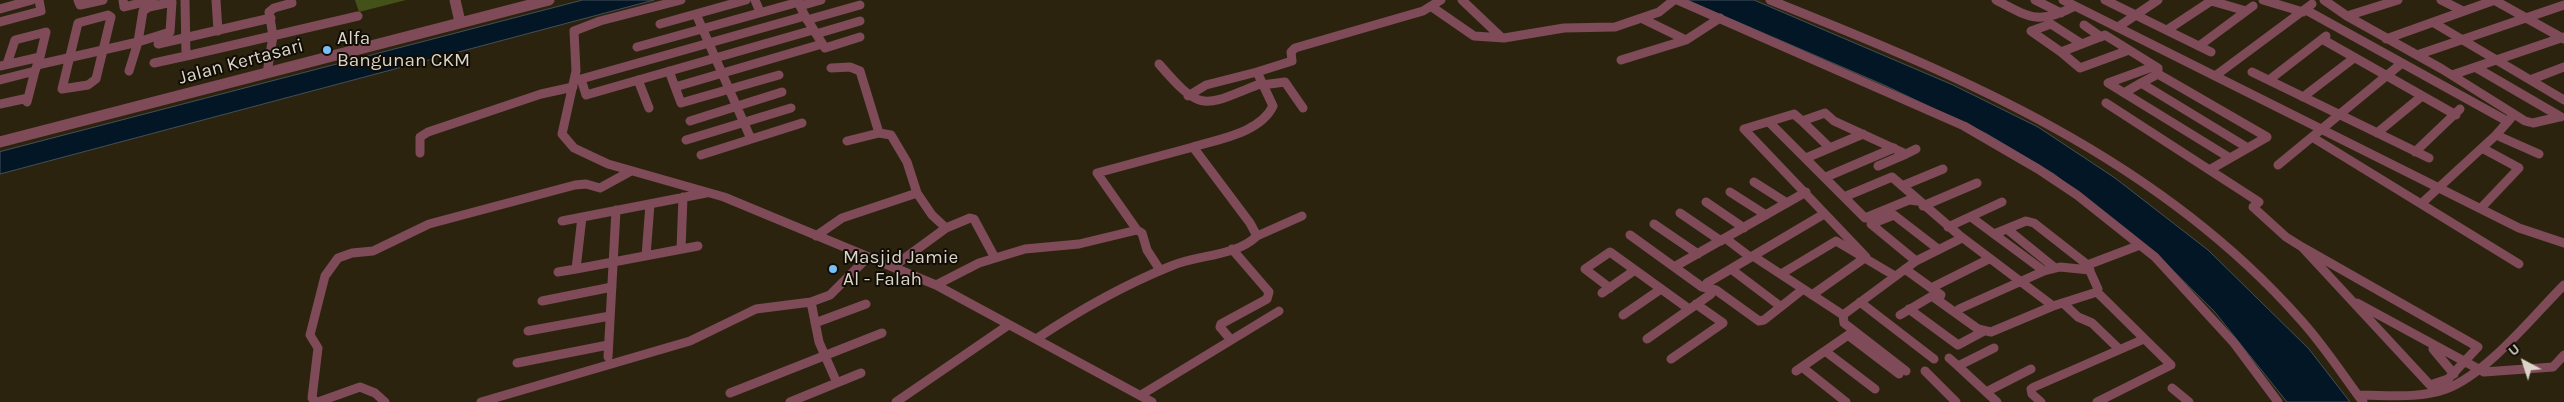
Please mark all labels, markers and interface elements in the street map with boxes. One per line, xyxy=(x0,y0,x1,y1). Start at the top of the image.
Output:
place label: Alfa Bangunan CKM xyxy=(337,28,470,72)
street label: Jalan Kertasari xyxy=(176,34,306,90)
marker: Alfa Bangunan CKM xyxy=(321,44,333,56)
place label: Masjid Jamie Al - Falah xyxy=(843,247,958,291)
marker: Masjid Jamie Al - Falah xyxy=(827,263,839,275)
north arrow xyxy=(2499,337,2549,387)
text: U xyxy=(2505,341,2523,360)

